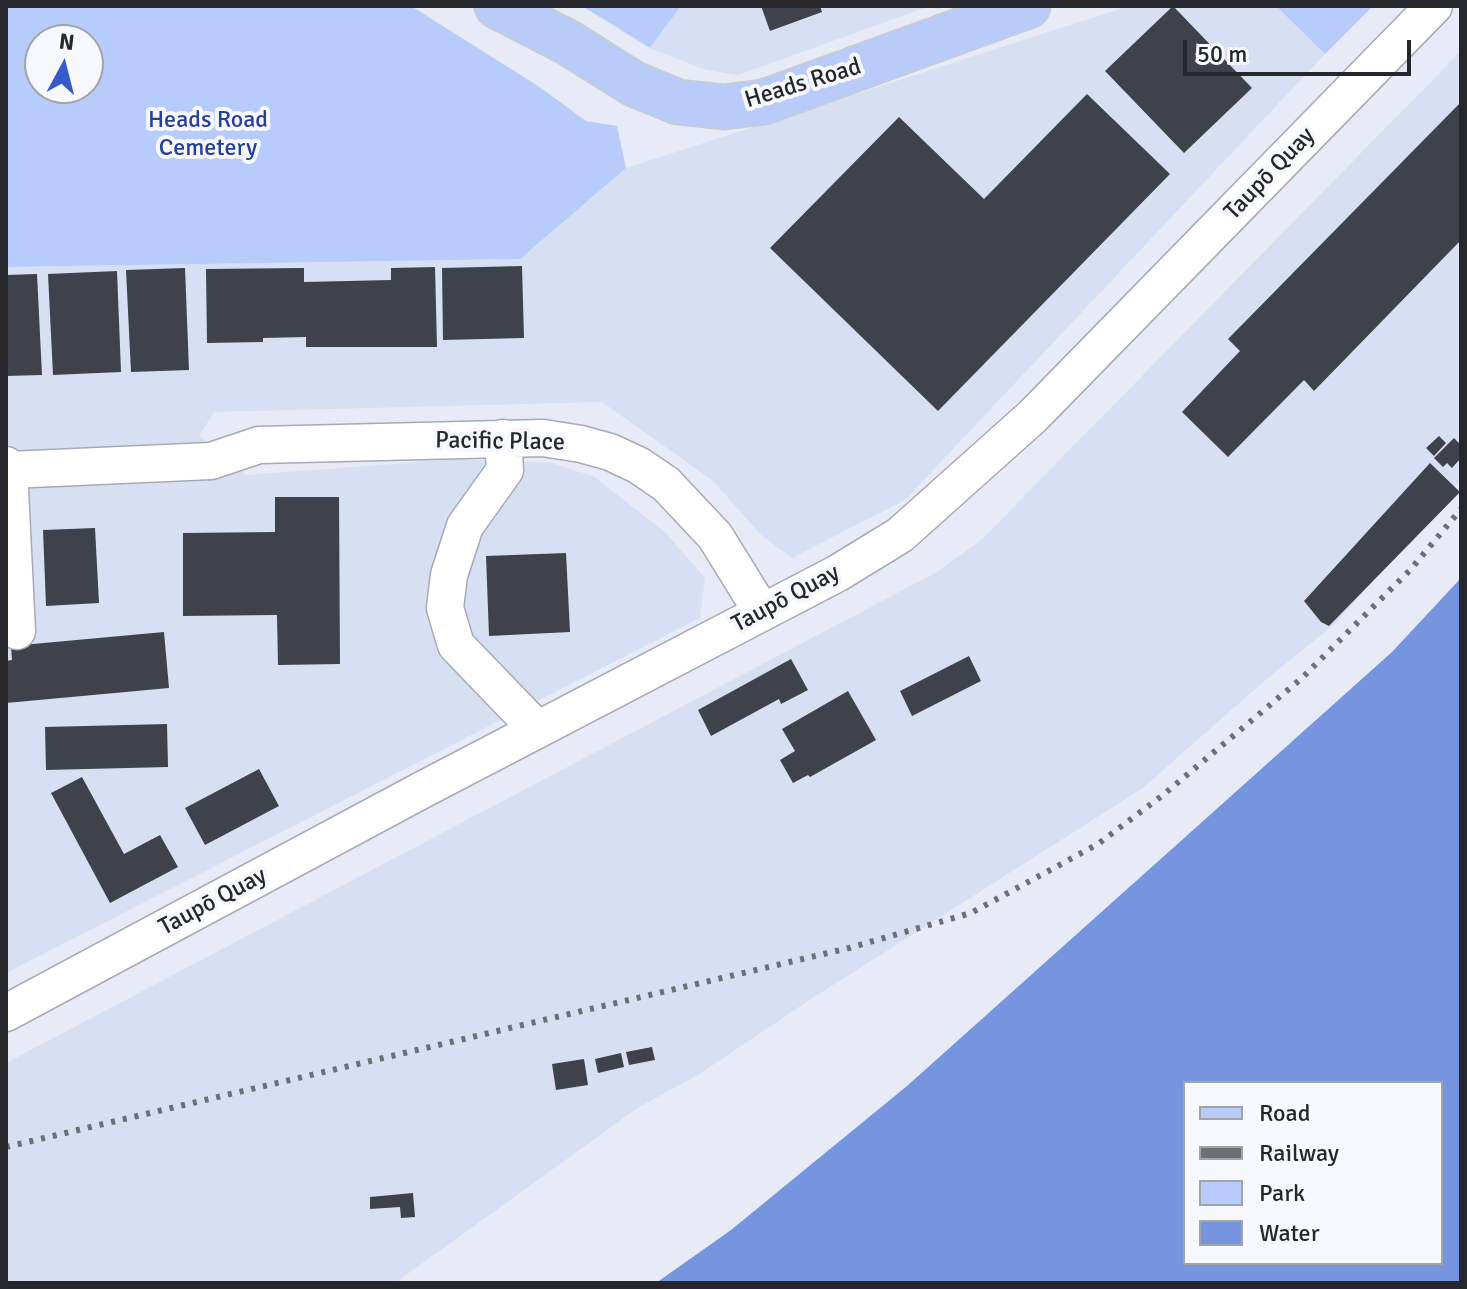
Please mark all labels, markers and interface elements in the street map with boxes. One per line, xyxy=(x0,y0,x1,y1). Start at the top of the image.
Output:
north arrow xyxy=(24,24,104,104)
scale bar xyxy=(1187,24,1415,74)
text: N xyxy=(57,27,76,56)
text: 50 m xyxy=(1197,39,1247,69)
street label: Heads Road xyxy=(741,53,865,115)
park label: Heads Road Cemetery xyxy=(148,107,268,163)
street label: Taupō Quay xyxy=(1219,122,1321,226)
street label: Pacific Place xyxy=(435,426,565,458)
street label: Taupō Quay xyxy=(727,559,845,639)
street label: Taupō Quay xyxy=(154,862,272,942)
legend xyxy=(1183,1081,1443,1265)
text: Road xyxy=(1259,1098,1310,1128)
text: Railway xyxy=(1259,1138,1339,1168)
text: Park xyxy=(1259,1178,1305,1208)
text: Water xyxy=(1259,1218,1319,1248)

